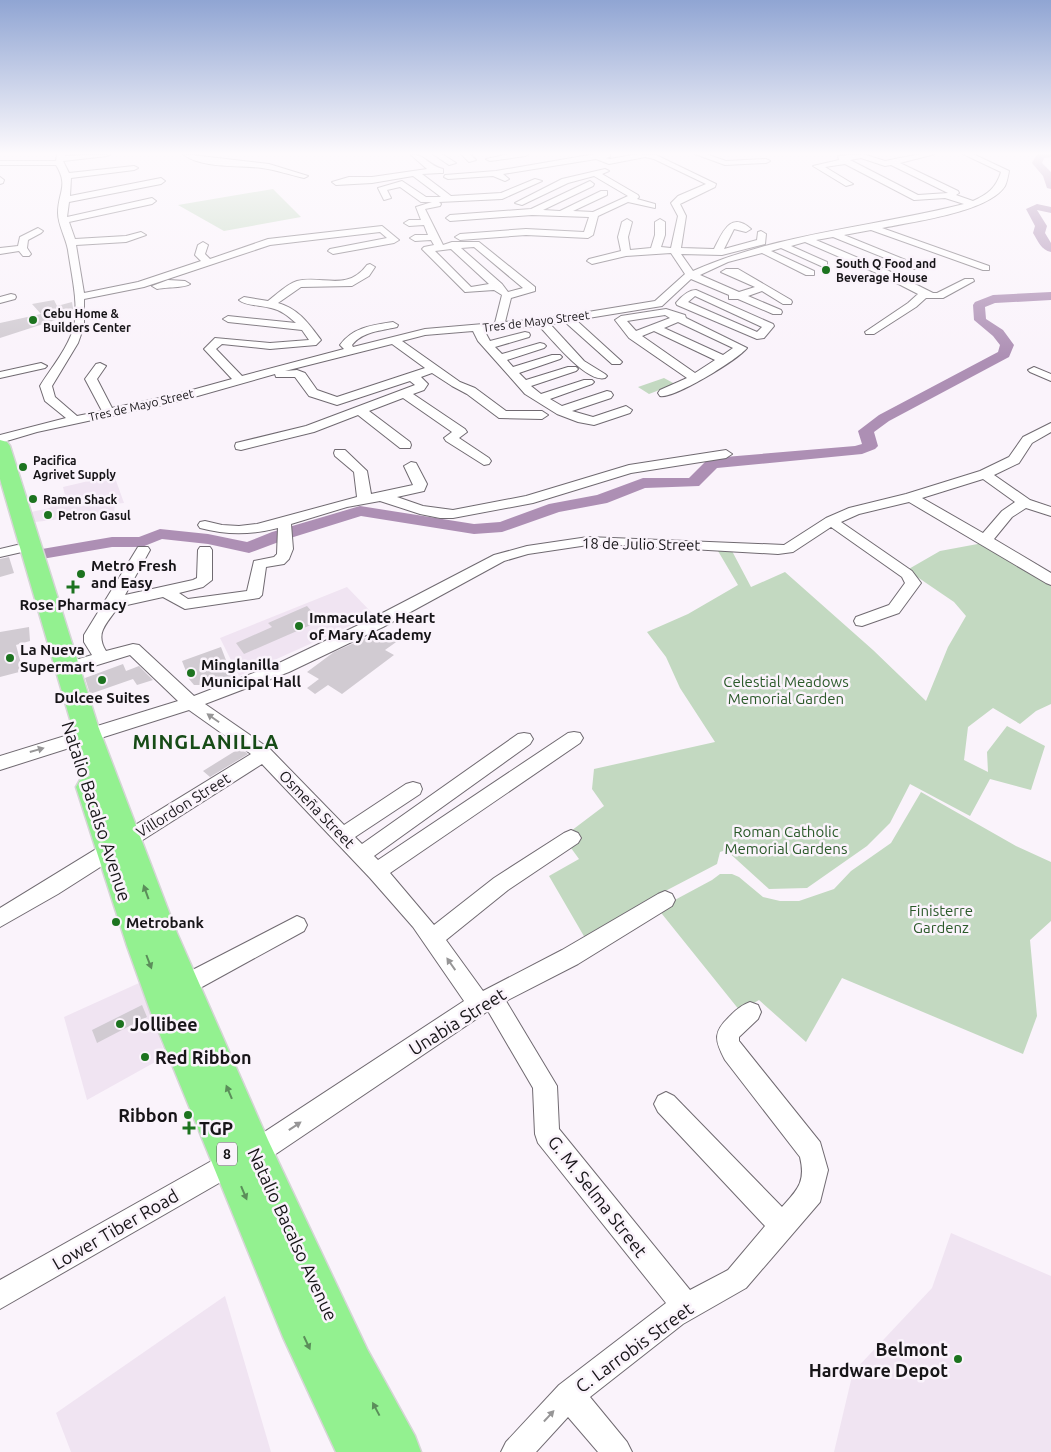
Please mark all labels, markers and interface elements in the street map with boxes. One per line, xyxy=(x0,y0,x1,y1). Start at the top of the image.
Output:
place label: South Q Food and Beverage House xyxy=(836,257,936,284)
marker: South Q Food and Beverage House xyxy=(820,264,832,276)
place label: Cebu Home & Builders Center xyxy=(43,307,131,334)
street label: Tres de Mayo Street xyxy=(482,308,590,334)
marker: Cebu Home & Builders Center xyxy=(27,314,39,326)
street label: Tres de Mayo Street xyxy=(87,387,195,423)
place label: Pacifica Agrivet Supply xyxy=(33,454,116,481)
marker: Pacifica Agrivet Supply xyxy=(17,461,29,473)
marker: Ramen Shack xyxy=(27,493,39,505)
place label: Ramen Shack xyxy=(43,493,118,506)
marker: Petron Gasul xyxy=(42,509,54,521)
place label: Petron Gasul xyxy=(58,509,131,522)
street label: 18 de Julio Street xyxy=(582,534,700,554)
place label: Metro Fresh and Easy xyxy=(91,557,177,591)
marker: Metro Fresh and Easy xyxy=(75,568,87,580)
marker: Rose Pharmacy xyxy=(67,581,79,593)
place label: Rose Pharmacy xyxy=(20,596,127,613)
place label: Immaculate Heart of Mary Academy xyxy=(309,609,436,643)
marker: Immaculate Heart of Mary Academy xyxy=(293,620,305,632)
place label: La Nueva Supermart xyxy=(20,641,95,675)
marker: La Nueva Supermart xyxy=(4,652,16,664)
place label: Minglanilla Municipal Hall xyxy=(201,656,301,690)
marker: Minglanilla Municipal Hall xyxy=(185,667,197,679)
park label: Celestial Meadows Memorial Garden xyxy=(723,673,849,707)
marker: Dulcee Suites xyxy=(96,674,108,686)
place label: Dulcee Suites xyxy=(54,689,150,706)
one-way arrow xyxy=(206,713,220,723)
street label: Natalio Bacalso Avenue xyxy=(58,718,136,904)
district label: MINGLANILLA xyxy=(133,730,279,753)
one-way arrow xyxy=(29,746,44,754)
street label: Osmeña Street xyxy=(276,767,358,851)
street label: Villordon Street xyxy=(133,769,233,841)
park label: Roman Catholic Memorial Gardens xyxy=(725,823,847,857)
one-way arrow xyxy=(142,884,150,899)
park label: Finisterre Gardenz xyxy=(909,902,973,936)
place label: Metrobank xyxy=(126,914,204,931)
marker: Metrobank xyxy=(110,916,122,928)
one-way arrow xyxy=(145,955,153,970)
one-way arrow xyxy=(446,957,456,971)
street label: Unabia Street xyxy=(405,983,509,1059)
place label: Jollibee xyxy=(130,1014,198,1034)
marker: Jollibee xyxy=(114,1018,126,1030)
place label: Red Ribbon xyxy=(155,1047,252,1067)
marker: Red Ribbon xyxy=(139,1051,151,1063)
one-way arrow xyxy=(225,1084,233,1099)
place label: Ribbon xyxy=(118,1105,178,1125)
marker: Ribbon xyxy=(182,1109,194,1121)
place label: TGP xyxy=(199,1118,233,1138)
one-way arrow xyxy=(289,1121,302,1131)
marker: TGP xyxy=(183,1122,195,1134)
street label: G. M. Selma Street xyxy=(544,1131,652,1261)
road number: 8 xyxy=(217,1142,237,1166)
street label: Natalio Bacalso Avenue xyxy=(244,1144,342,1324)
street label: Lower Tiber Road xyxy=(48,1185,182,1273)
one-way arrow xyxy=(240,1186,248,1200)
street label: C. Larrobis Street xyxy=(572,1298,696,1396)
one-way arrow xyxy=(303,1336,311,1350)
place label: Belmont Hardware Depot xyxy=(809,1339,948,1380)
marker: Belmont Hardware Depot xyxy=(952,1353,964,1365)
one-way arrow xyxy=(372,1402,380,1416)
one-way arrow xyxy=(543,1411,555,1423)

